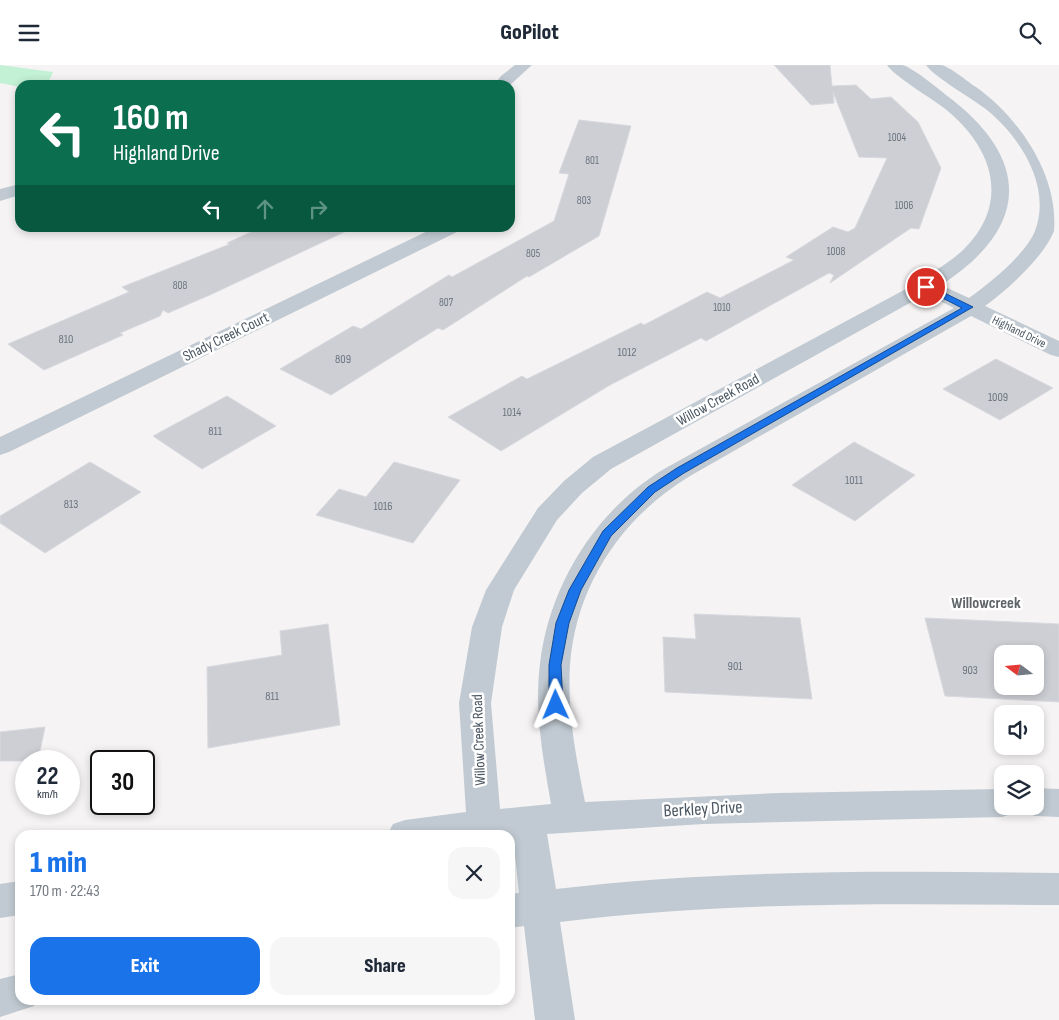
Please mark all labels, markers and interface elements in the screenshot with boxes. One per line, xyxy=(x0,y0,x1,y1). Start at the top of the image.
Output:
icon: menu xyxy=(15,19,43,47)
text: GoPilot xyxy=(500,19,559,46)
icon: search xyxy=(1016,19,1044,47)
text: 160 m xyxy=(113,97,189,140)
icon: left xyxy=(30,100,95,165)
house number: 1004 xyxy=(888,131,907,144)
text: Highland Drive xyxy=(113,140,220,167)
house number: 801 xyxy=(585,154,599,167)
house number: 803 xyxy=(577,194,592,207)
icon: left xyxy=(198,195,226,223)
icon: ahead xyxy=(251,195,279,223)
icon: right xyxy=(304,195,332,223)
house number: 1006 xyxy=(895,199,913,212)
house number: 1008 xyxy=(827,245,845,258)
house number: 805 xyxy=(526,247,540,260)
pin xyxy=(905,266,947,308)
icon: arrive xyxy=(912,273,940,301)
house number: 808 xyxy=(173,279,187,292)
house number: 807 xyxy=(439,296,454,309)
house number: 1010 xyxy=(713,301,731,314)
street label: Shady Creek Court xyxy=(180,308,272,366)
street label: Highland Drive xyxy=(990,313,1049,352)
house number: 810 xyxy=(59,332,73,347)
house number: 1012 xyxy=(618,345,636,360)
house number: 809 xyxy=(335,352,351,367)
street label: Willow Creek Road xyxy=(673,369,763,431)
house number: 1009 xyxy=(988,390,1008,405)
house number: 1014 xyxy=(503,405,521,420)
house number: 811 xyxy=(208,424,223,439)
house number: 1011 xyxy=(845,473,864,488)
house number: 813 xyxy=(64,497,78,512)
house number: 1016 xyxy=(373,499,393,514)
district label: Willowcreek xyxy=(951,594,1021,613)
north arrow xyxy=(994,645,1044,695)
map controls xyxy=(994,645,1044,815)
house number: 901 xyxy=(728,659,743,674)
house number: 903 xyxy=(962,663,978,678)
position arrow xyxy=(529,678,581,730)
house number: 811 xyxy=(265,689,280,704)
street label: Willow Creek Road xyxy=(468,694,490,786)
button: sound xyxy=(994,705,1044,755)
speed limit sign: 30 xyxy=(90,750,155,815)
text: 22 xyxy=(37,761,58,792)
button: layers xyxy=(994,765,1044,815)
text: km/h xyxy=(37,787,58,802)
street label: Berkley Drive xyxy=(663,796,743,822)
text: 1 min xyxy=(30,845,87,881)
button: close xyxy=(448,847,500,899)
text: 170 m · 22:43 xyxy=(30,882,100,901)
button: Exit xyxy=(30,937,260,995)
button: Share xyxy=(270,937,500,995)

